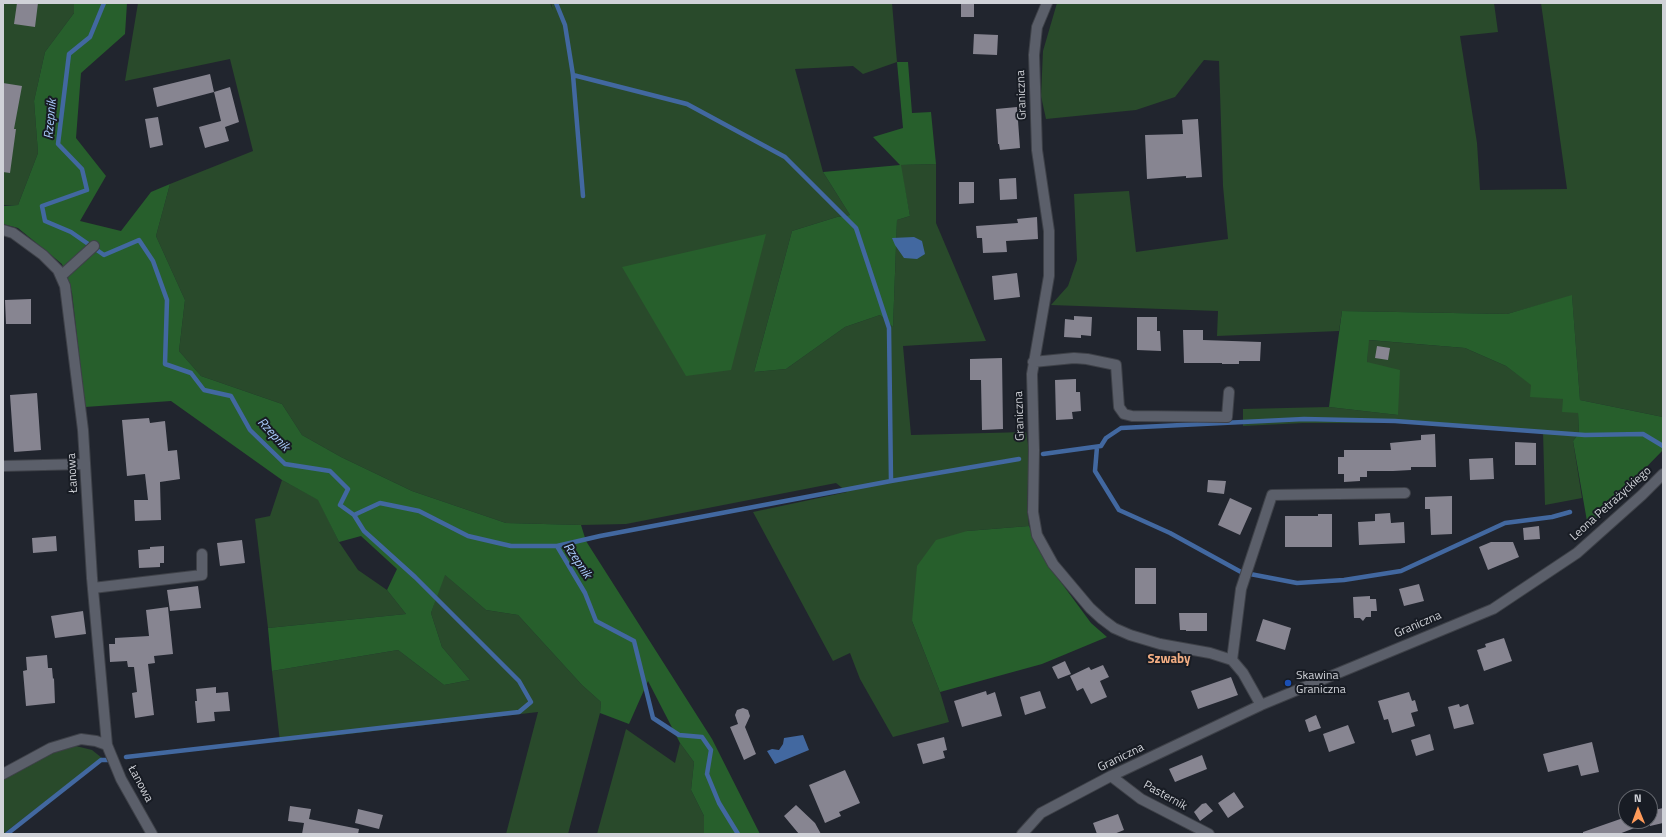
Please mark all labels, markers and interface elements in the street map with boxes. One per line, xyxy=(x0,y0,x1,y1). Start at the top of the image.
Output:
street label: Graniczna xyxy=(1014,70,1030,120)
water label: Rzepnik xyxy=(41,98,61,140)
street label: Graniczna xyxy=(1012,391,1028,441)
water label: Rzepnik xyxy=(254,415,292,455)
street label: Łanowa xyxy=(65,453,81,493)
street label: Leona Petrażyckiego xyxy=(1568,464,1654,544)
water label: Rzepnik xyxy=(559,540,595,582)
street label: Graniczna xyxy=(1392,609,1444,641)
district label: Szwaby xyxy=(1147,652,1191,668)
place label: Skawina Graniczna xyxy=(1296,669,1346,697)
marker: Skawina Graniczna xyxy=(1283,678,1293,688)
street label: Graniczna xyxy=(1095,741,1147,775)
street label: Łanowa xyxy=(124,763,156,805)
street label: Pasternik xyxy=(1141,778,1189,814)
north arrow xyxy=(1618,789,1658,829)
text: N xyxy=(1634,790,1642,806)

